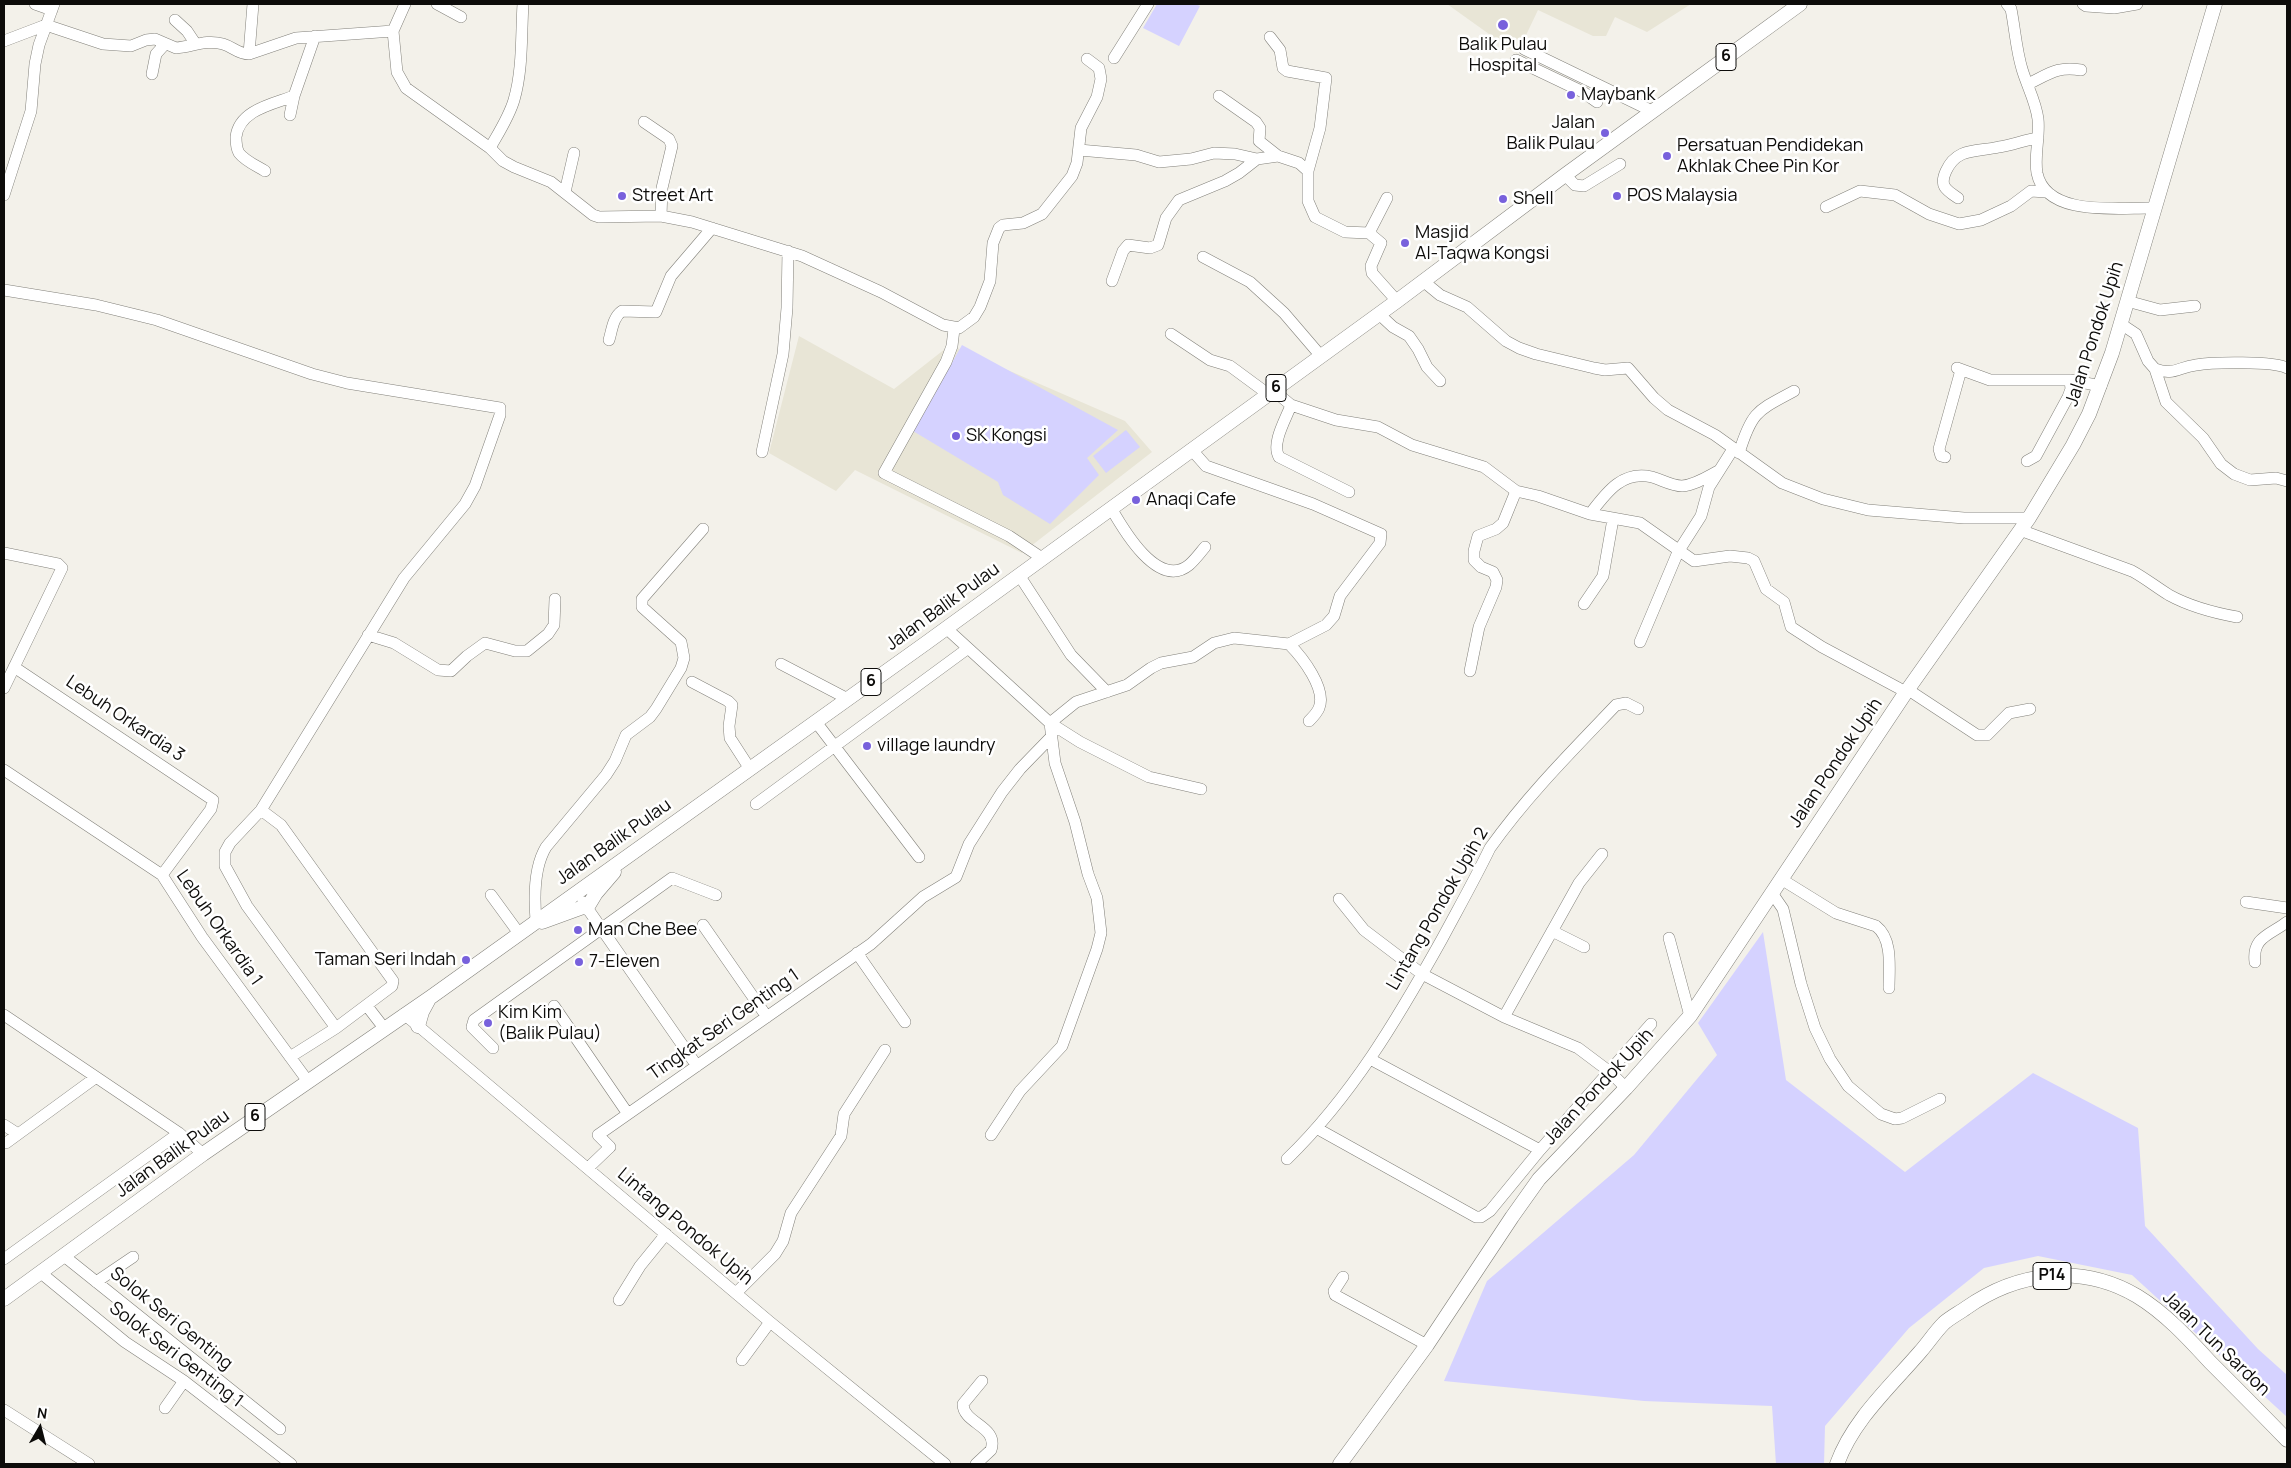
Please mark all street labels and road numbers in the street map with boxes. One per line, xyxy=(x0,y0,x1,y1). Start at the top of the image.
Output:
road number: 6 xyxy=(1716,44,1736,70)
street label: Jalan Pondok Upih xyxy=(2061,259,2129,409)
road number: 6 xyxy=(1266,374,1286,402)
street label: Jalan Balik Pulau xyxy=(882,559,1004,655)
road number: 6 xyxy=(861,669,881,696)
street label: Lebuh Orkardia 3 xyxy=(62,671,188,767)
street label: Jalan Pondok Upih xyxy=(1785,694,1887,832)
street label: Jalan Balik Pulau xyxy=(552,794,676,890)
street label: Lintang Pondok Upih 2 xyxy=(1383,824,1493,994)
street label: Lebuh Orkardia 1 xyxy=(171,866,267,990)
street label: Tingkat Seri Genting 1 xyxy=(645,965,803,1085)
street label: Jalan Pondok Upih xyxy=(1540,1024,1658,1150)
road number: 6 xyxy=(245,1104,265,1130)
street label: Jalan Balik Pulau xyxy=(112,1106,234,1202)
street label: Lintang Pondok Upih xyxy=(613,1164,757,1290)
road number: P14 xyxy=(2033,1262,2071,1290)
street label: Solok Seri Genting xyxy=(105,1263,237,1375)
street label: Jalan Tun Sardon xyxy=(2158,1287,2274,1401)
street label: Solok Seri Genting 1 xyxy=(105,1298,247,1412)

